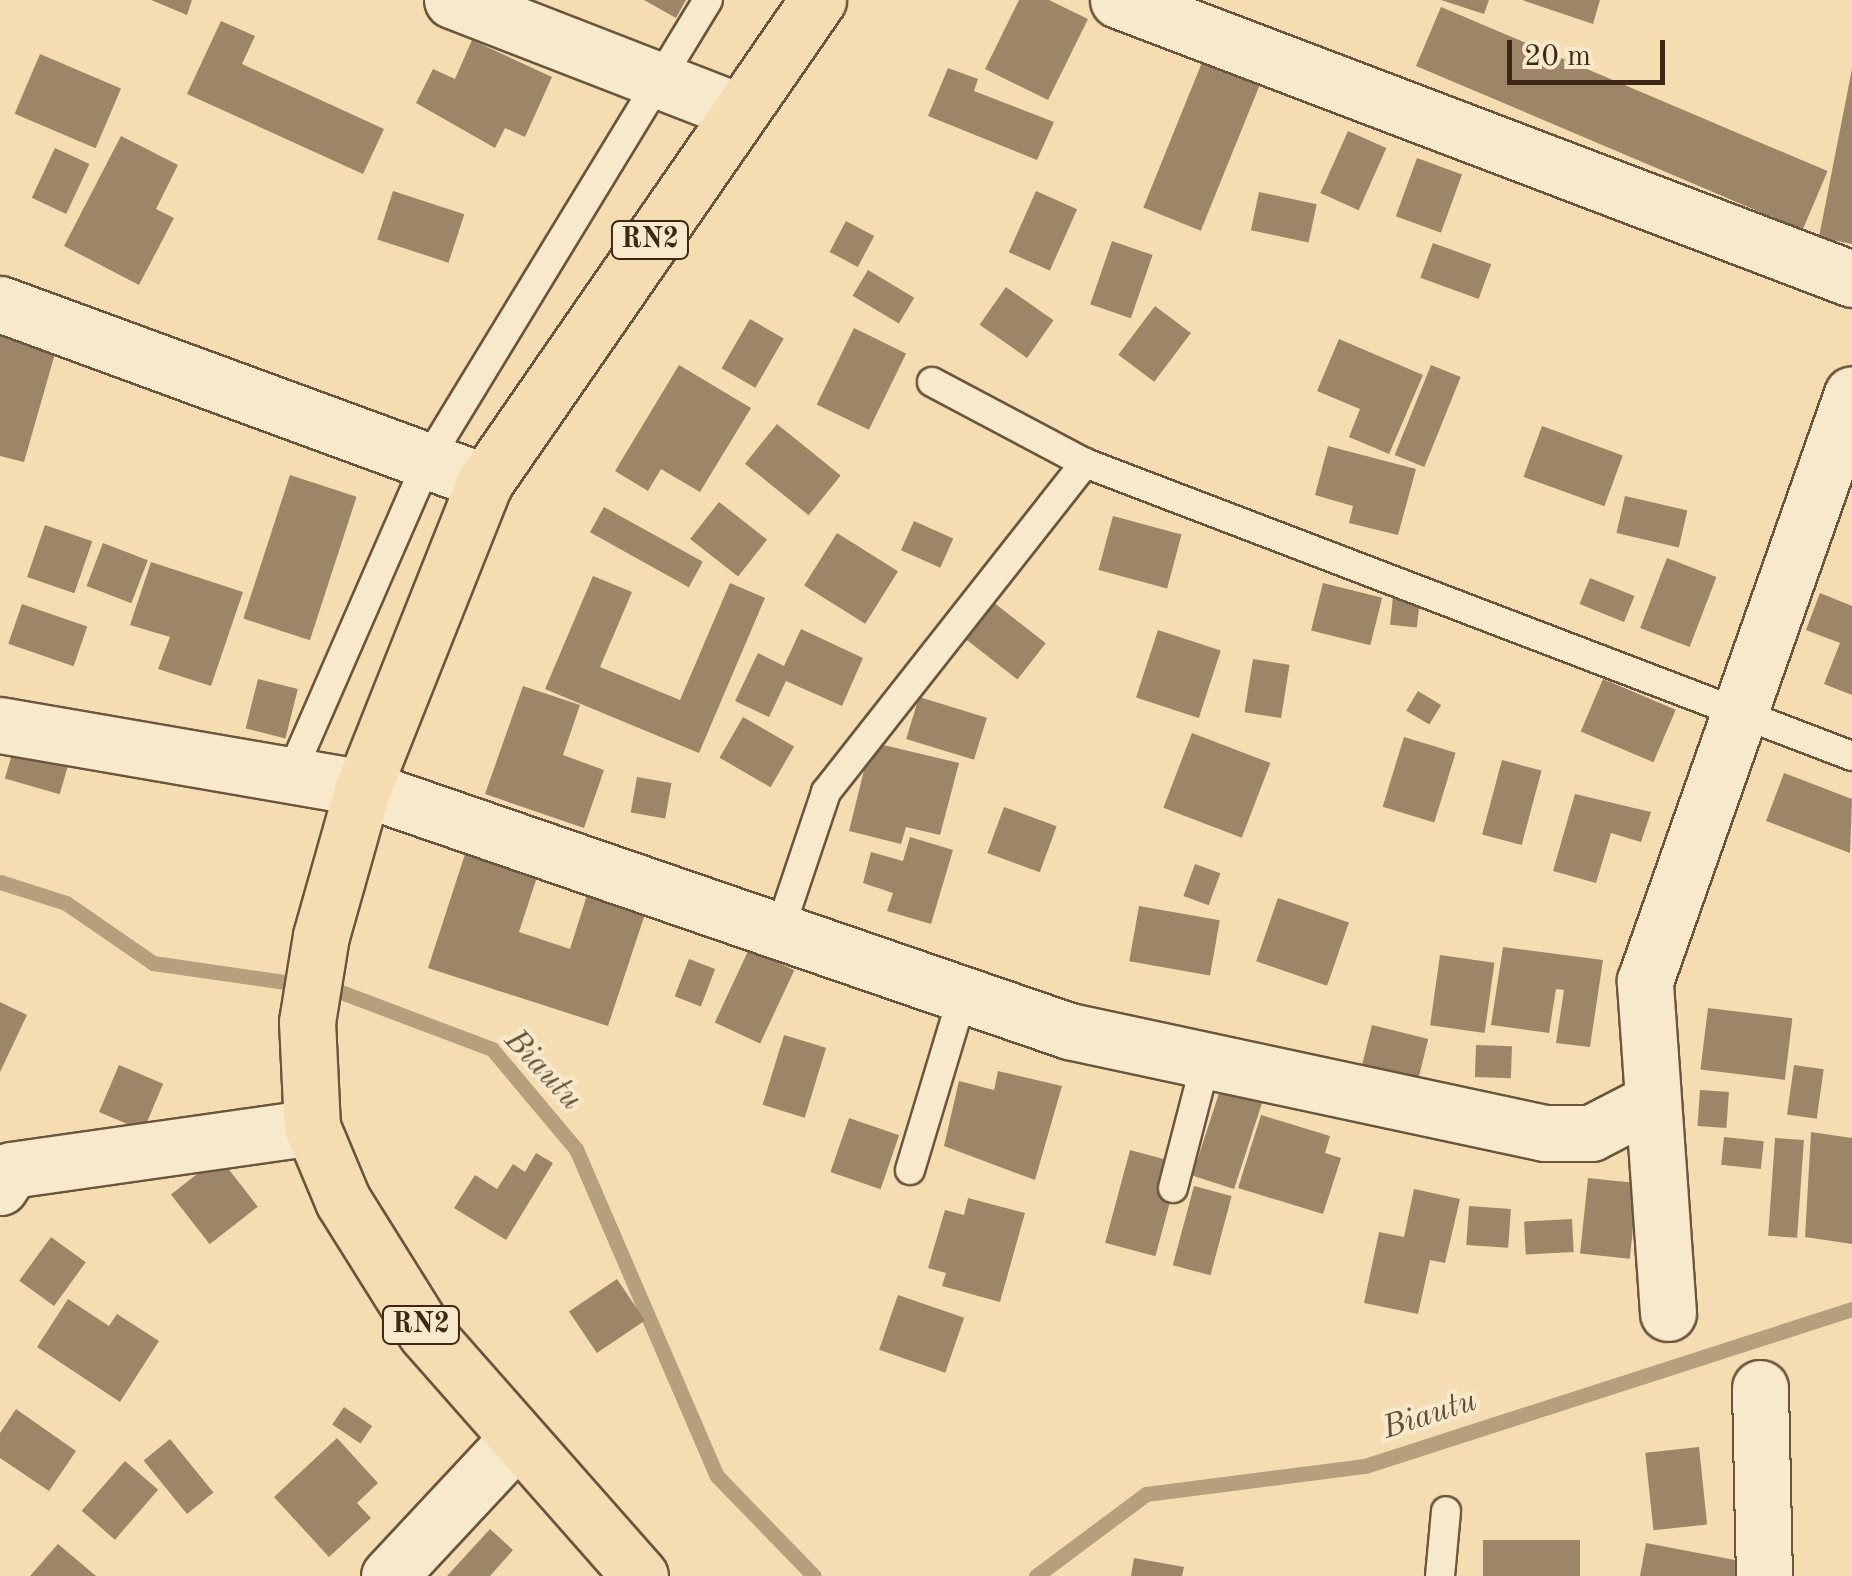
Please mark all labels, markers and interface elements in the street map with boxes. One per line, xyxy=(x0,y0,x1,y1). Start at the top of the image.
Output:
scale bar xyxy=(1512,20,1670,82)
text: 20 m xyxy=(1524,42,1591,72)
road number: RN2 xyxy=(610,217,690,263)
water label: Biautu xyxy=(495,1023,589,1119)
road number: RN2 xyxy=(381,1302,461,1348)
water label: Biautu xyxy=(1378,1383,1482,1449)

